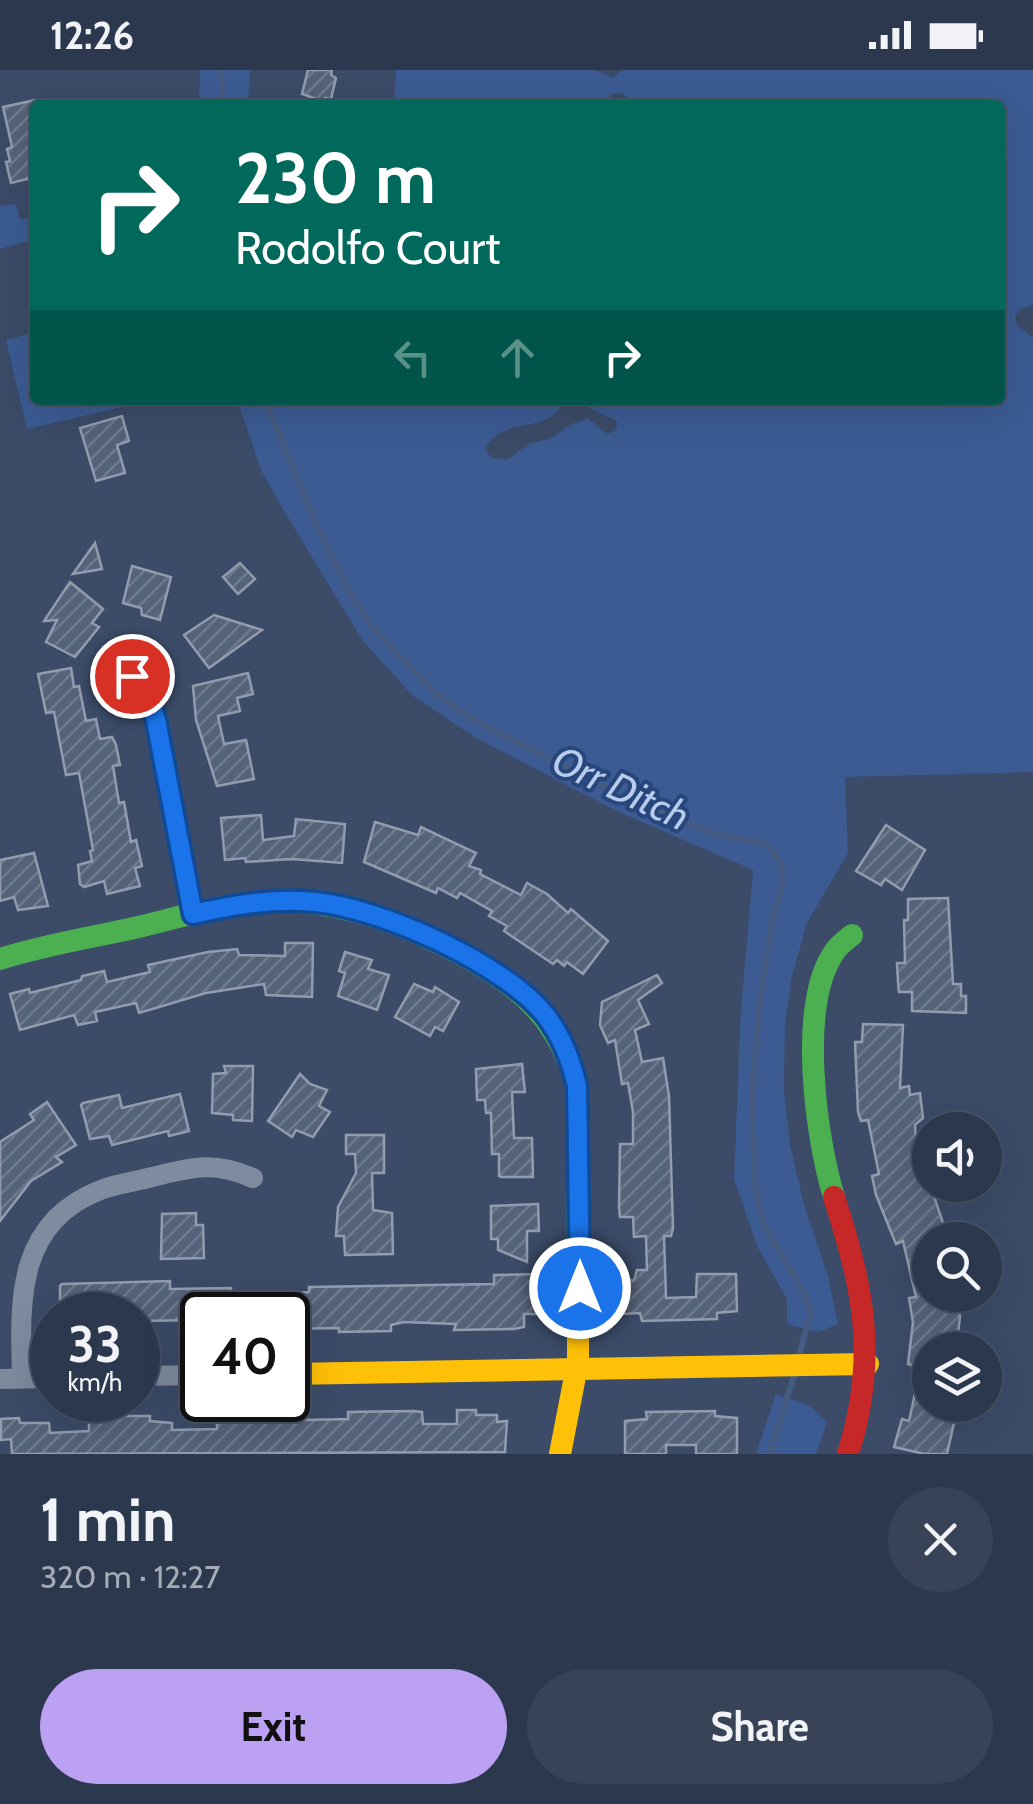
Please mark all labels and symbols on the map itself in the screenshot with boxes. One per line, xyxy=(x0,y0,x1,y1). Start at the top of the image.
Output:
pin xyxy=(90,634,175,719)
water label: Orr Ditch xyxy=(545,735,697,840)
position arrow xyxy=(528,1236,632,1340)
speed limit sign: 40 xyxy=(180,1292,310,1422)

